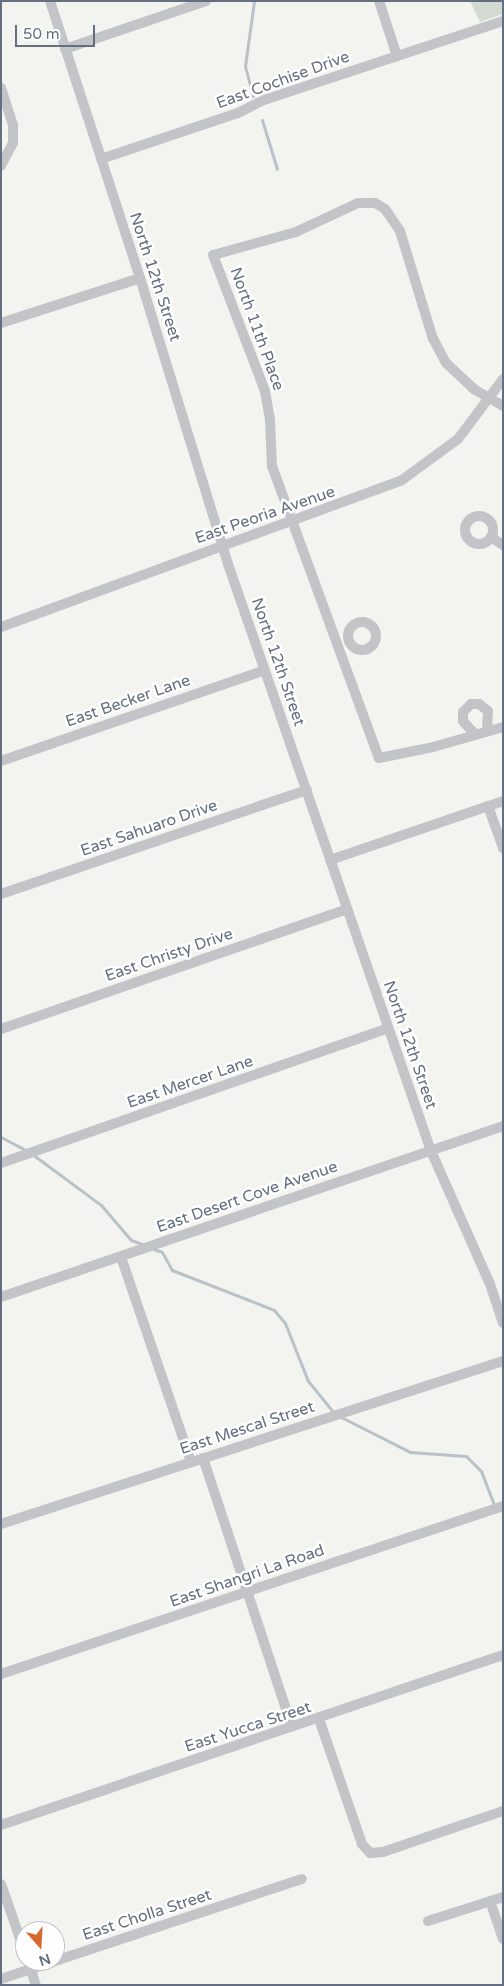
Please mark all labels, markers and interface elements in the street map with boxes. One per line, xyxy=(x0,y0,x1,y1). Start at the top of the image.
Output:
scale bar xyxy=(18,15,98,47)
text: 50 m xyxy=(23,25,60,43)
street label: East Cochise Drive xyxy=(214,47,352,113)
street label: North 12th Street xyxy=(125,210,185,344)
street label: North 11th Place xyxy=(226,265,288,393)
street label: East Peoria Avenue xyxy=(192,482,338,548)
street label: North 12th Street xyxy=(247,595,309,729)
street label: East Becker Lane xyxy=(63,671,193,731)
street label: East Sahuaro Drive xyxy=(78,796,220,860)
street label: East Christy Drive xyxy=(103,924,235,986)
street label: North 12th Street xyxy=(379,978,441,1112)
street label: East Mercer Lane xyxy=(124,1051,256,1113)
street label: East Desert Cove Avenue xyxy=(154,1157,340,1237)
street label: East Mescal Street xyxy=(177,1397,317,1459)
street label: East Shangri La Road xyxy=(167,1541,327,1611)
street label: East Yucca Street xyxy=(182,1698,314,1756)
street label: East Cholla Street xyxy=(80,1885,214,1945)
north arrow xyxy=(15,1921,65,1971)
text: N xyxy=(37,1950,53,1970)

